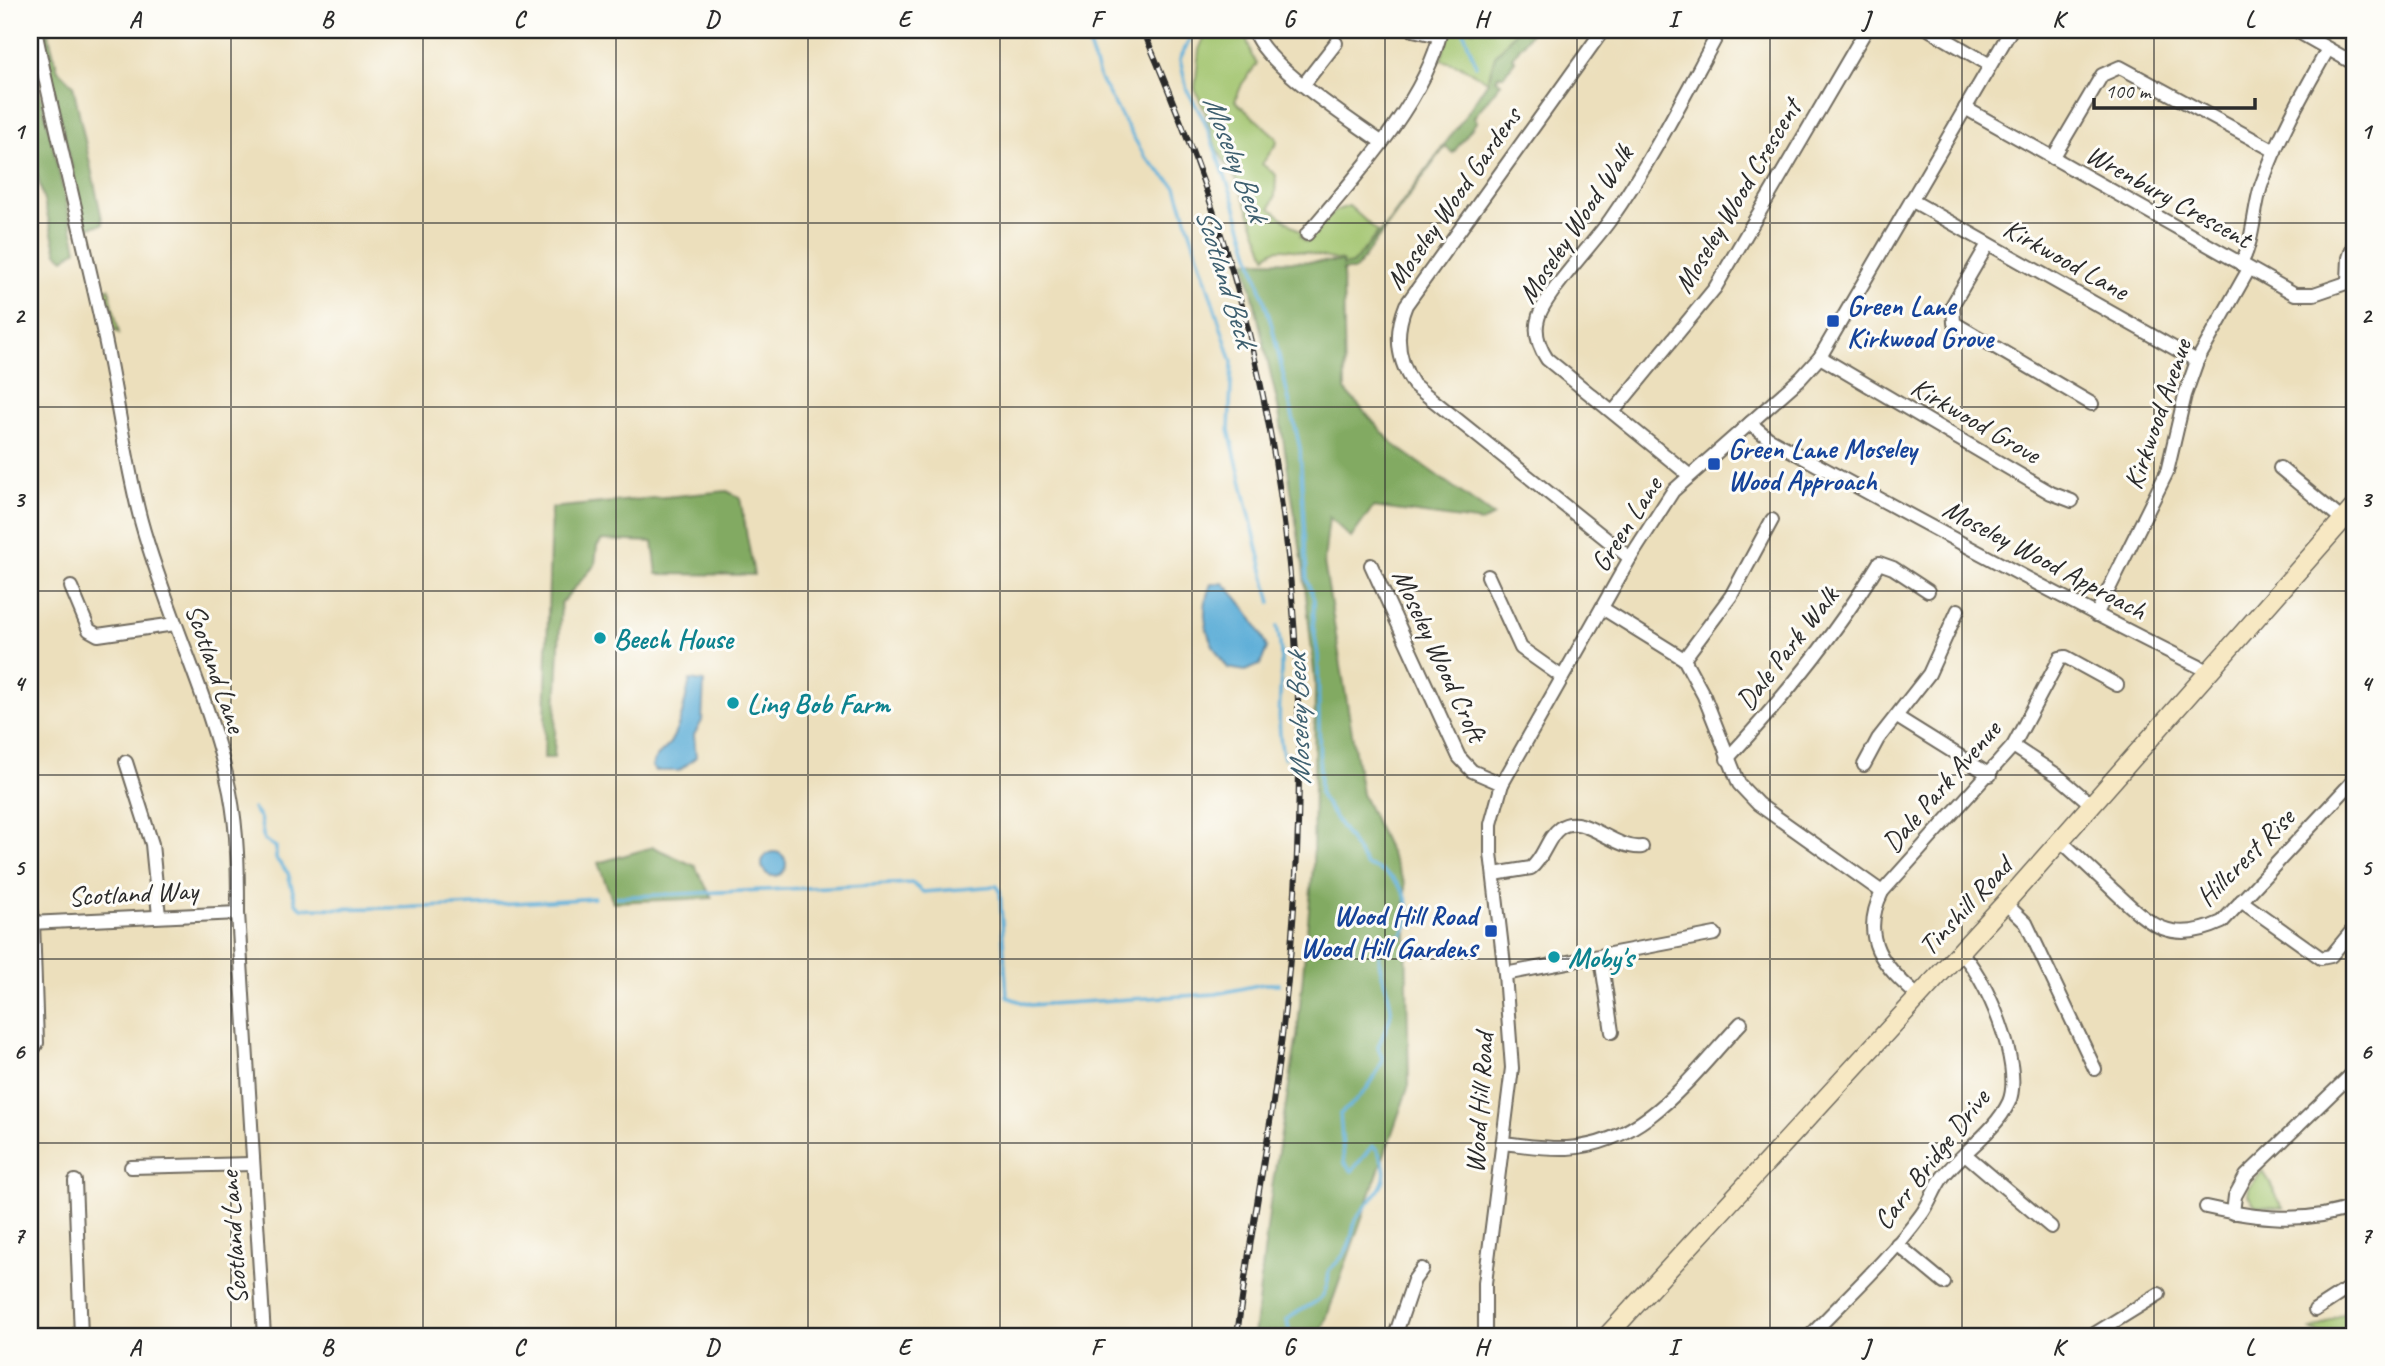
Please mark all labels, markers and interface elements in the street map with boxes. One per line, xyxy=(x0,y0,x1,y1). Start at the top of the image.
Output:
text: A xyxy=(129,5,143,34)
text: B xyxy=(321,5,335,34)
text: C xyxy=(514,5,528,34)
text: D xyxy=(705,5,721,34)
text: E xyxy=(898,5,914,34)
text: F xyxy=(1091,5,1107,34)
text: G xyxy=(1283,5,1298,34)
text: H xyxy=(1474,5,1492,34)
text: I xyxy=(1668,5,1683,34)
text: J xyxy=(1860,5,1873,34)
text: K xyxy=(2052,5,2068,34)
text: L xyxy=(2245,5,2256,34)
scale bar xyxy=(2094,66,2256,110)
text: 100 m xyxy=(2105,78,2152,104)
water label: Moseley Beck xyxy=(1195,90,1279,231)
street label: Moseley Wood Crescent xyxy=(1665,90,1810,299)
street label: Moseley Wood Gardens xyxy=(1377,98,1530,296)
text: 1 xyxy=(14,117,27,146)
text: 1 xyxy=(2361,117,2374,146)
street label: Wrenbury Crescent xyxy=(2080,136,2260,257)
street label: Moseley Wood Walk xyxy=(1509,137,1642,310)
water label: Scotland Beck xyxy=(1187,203,1266,355)
street label: Kirkwood Lane xyxy=(1997,210,2136,309)
place label: Green Lane Kirkwood Grove xyxy=(1847,288,1996,355)
text: 2 xyxy=(14,301,27,330)
text: 2 xyxy=(2361,301,2374,330)
marker: Green Lane Kirkwood Grove xyxy=(1825,313,1841,329)
street label: Kirkwood Avenue xyxy=(2115,333,2200,494)
street label: Kirkwood Grove xyxy=(1905,369,2049,472)
place label: Green Lane Moseley Wood Approach xyxy=(1728,431,1920,498)
marker: Green Lane Moseley Wood Approach xyxy=(1706,456,1722,472)
street label: Green Lane xyxy=(1582,468,1671,578)
text: 3 xyxy=(14,485,27,514)
text: 3 xyxy=(2361,485,2374,514)
street label: Moseley Wood Approach xyxy=(1937,491,2153,628)
street label: Moseley Wood Croft xyxy=(1385,563,1496,749)
street label: Dale Park Walk xyxy=(1728,578,1847,717)
street label: Scotland Lane xyxy=(178,599,255,739)
place label: Beech House xyxy=(614,621,736,656)
marker: Beech House xyxy=(592,630,608,646)
water label: Moseley Beck xyxy=(1277,648,1319,785)
text: 4 xyxy=(14,669,27,698)
text: 4 xyxy=(2361,669,2374,698)
place label: Ling Bob Farm xyxy=(747,686,891,721)
marker: Ling Bob Farm xyxy=(725,695,741,711)
street label: Dale Park Avenue xyxy=(1874,711,2009,859)
street label: Hillcrest Rise xyxy=(2188,799,2303,914)
street label: Tinshill Road xyxy=(1911,846,2022,963)
text: 5 xyxy=(14,853,26,882)
text: 5 xyxy=(2361,853,2373,882)
street label: Scotland Way xyxy=(67,872,201,914)
place label: Wood Hill Road Wood Hill Gardens xyxy=(1300,898,1482,965)
marker: Wood Hill Road Wood Hill Gardens xyxy=(1483,923,1499,939)
place label: Moby's xyxy=(1568,940,1637,976)
marker: Moby's xyxy=(1546,949,1562,965)
street label: Wood Hill Road xyxy=(1457,1028,1502,1174)
text: 6 xyxy=(14,1037,27,1066)
text: 6 xyxy=(2361,1037,2374,1066)
street label: Carr Bridge Drive xyxy=(1865,1080,1998,1236)
street label: Scotland Lane xyxy=(211,1168,255,1306)
text: 7 xyxy=(14,1221,27,1250)
text: 7 xyxy=(2361,1221,2374,1250)
text: A xyxy=(129,1333,143,1362)
text: B xyxy=(321,1333,335,1362)
text: C xyxy=(514,1333,528,1362)
text: D xyxy=(705,1333,721,1362)
text: E xyxy=(898,1333,914,1362)
text: F xyxy=(1091,1333,1107,1362)
text: G xyxy=(1283,1333,1298,1362)
text: H xyxy=(1474,1333,1492,1362)
text: I xyxy=(1668,1333,1683,1362)
text: J xyxy=(1860,1333,1873,1362)
text: K xyxy=(2052,1333,2068,1362)
text: L xyxy=(2245,1333,2256,1362)

